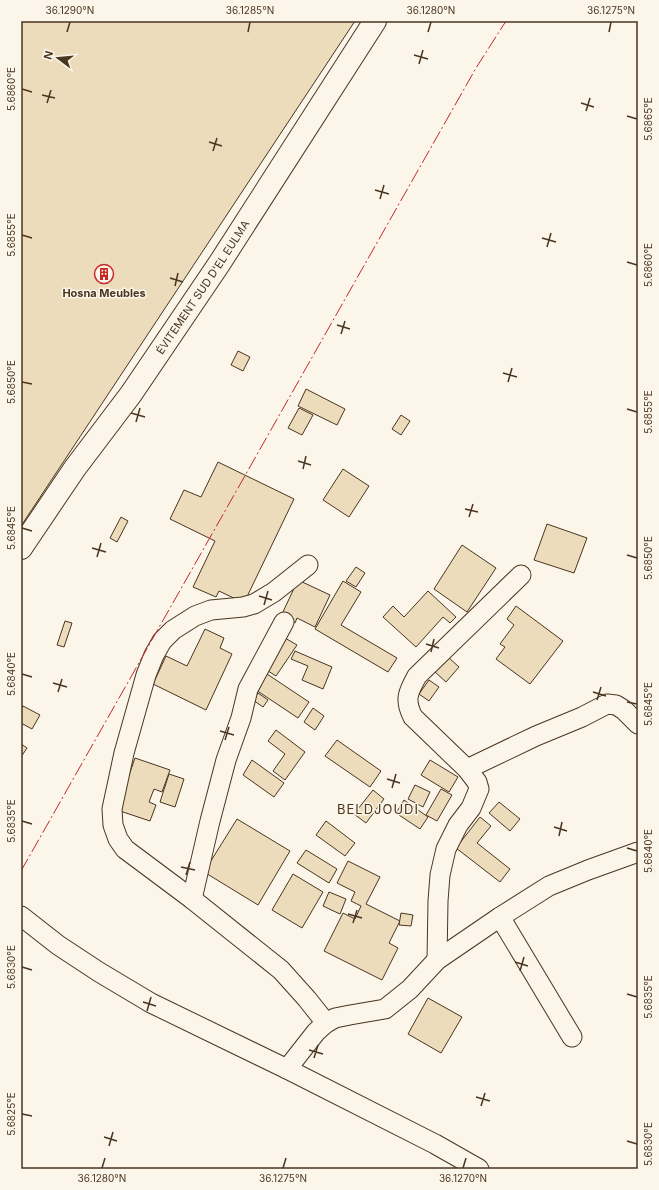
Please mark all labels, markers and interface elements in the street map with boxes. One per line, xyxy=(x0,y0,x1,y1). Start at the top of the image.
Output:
text: 36.1290°N xyxy=(46,4,94,16)
text: 36.1285°N xyxy=(226,4,274,16)
text: 36.1280°N xyxy=(407,4,455,16)
text: 36.1275°N xyxy=(587,4,635,16)
north arrow xyxy=(38,38,78,78)
text: N xyxy=(41,49,56,61)
text: 5.6860°E xyxy=(5,67,17,111)
text: 5.6865°E xyxy=(642,97,654,141)
text: 5.6855°E xyxy=(5,213,17,257)
street label: ÉVITEMENT SUD D'EL EULMA xyxy=(153,217,253,357)
text: 5.6860°E xyxy=(642,243,654,287)
building icon: Hosna Meubles xyxy=(93,263,115,285)
place label: Hosna Meubles xyxy=(62,286,146,300)
text: 5.6850°E xyxy=(5,360,17,404)
text: 5.6855°E xyxy=(642,390,654,434)
text: 5.6845°E xyxy=(5,506,17,550)
text: 5.6850°E xyxy=(642,536,654,580)
text: 5.6840°E xyxy=(5,652,17,696)
text: 5.6845°E xyxy=(642,682,654,726)
text: 5.6835°E xyxy=(5,799,17,843)
district label: BELDJOUDI xyxy=(337,801,419,817)
text: 5.6840°E xyxy=(642,829,654,873)
text: 5.6830°E xyxy=(5,945,17,989)
text: 5.6835°E xyxy=(642,975,654,1019)
text: 5.6825°E xyxy=(5,1092,17,1136)
text: 5.6830°E xyxy=(642,1122,654,1166)
text: 36.1280°N xyxy=(78,1172,126,1184)
text: 36.1275°N xyxy=(259,1172,307,1184)
text: 36.1270°N xyxy=(439,1172,487,1184)

